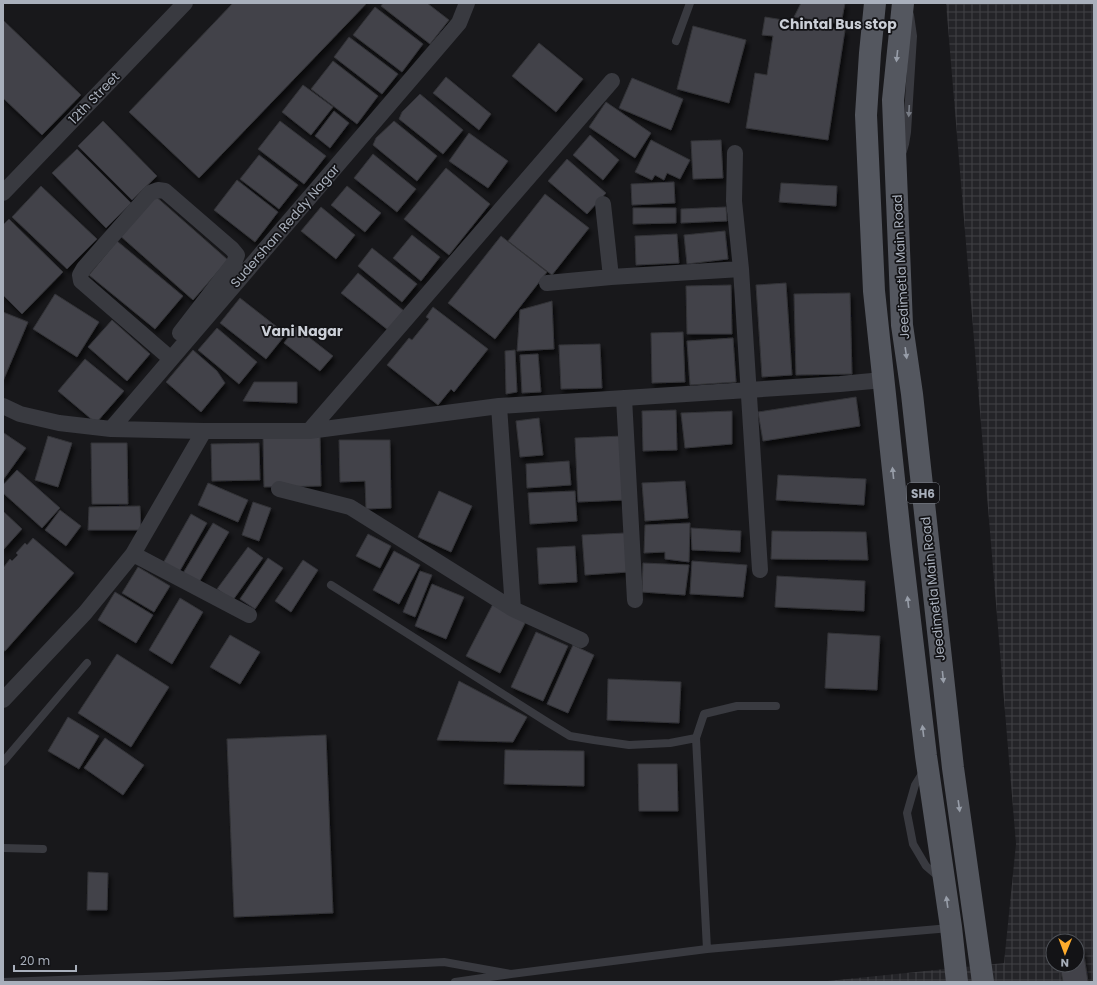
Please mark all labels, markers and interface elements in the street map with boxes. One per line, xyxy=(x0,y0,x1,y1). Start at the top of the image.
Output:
district label: Chintal Bus stop xyxy=(779,14,897,34)
one-way arrow xyxy=(894,50,901,62)
street label: 12th Street xyxy=(64,67,124,128)
one-way arrow xyxy=(905,105,912,117)
street label: Sudershan Reddy Nagar xyxy=(226,160,344,292)
street label: Jeedimetla Main Road xyxy=(888,194,914,340)
district label: Vani Nagar xyxy=(261,321,343,341)
one-way arrow xyxy=(903,347,909,359)
one-way arrow xyxy=(890,467,896,479)
road number: SH6 xyxy=(907,483,939,503)
street label: Jeedimetla Main Road xyxy=(916,516,950,662)
one-way arrow xyxy=(905,596,911,608)
one-way arrow xyxy=(940,671,946,683)
one-way arrow xyxy=(920,725,926,737)
one-way arrow xyxy=(956,800,962,812)
one-way arrow xyxy=(944,896,950,908)
north arrow xyxy=(1045,933,1085,973)
scale bar xyxy=(14,947,76,973)
text: 20 m xyxy=(20,952,50,969)
text: N xyxy=(1061,955,1069,971)

